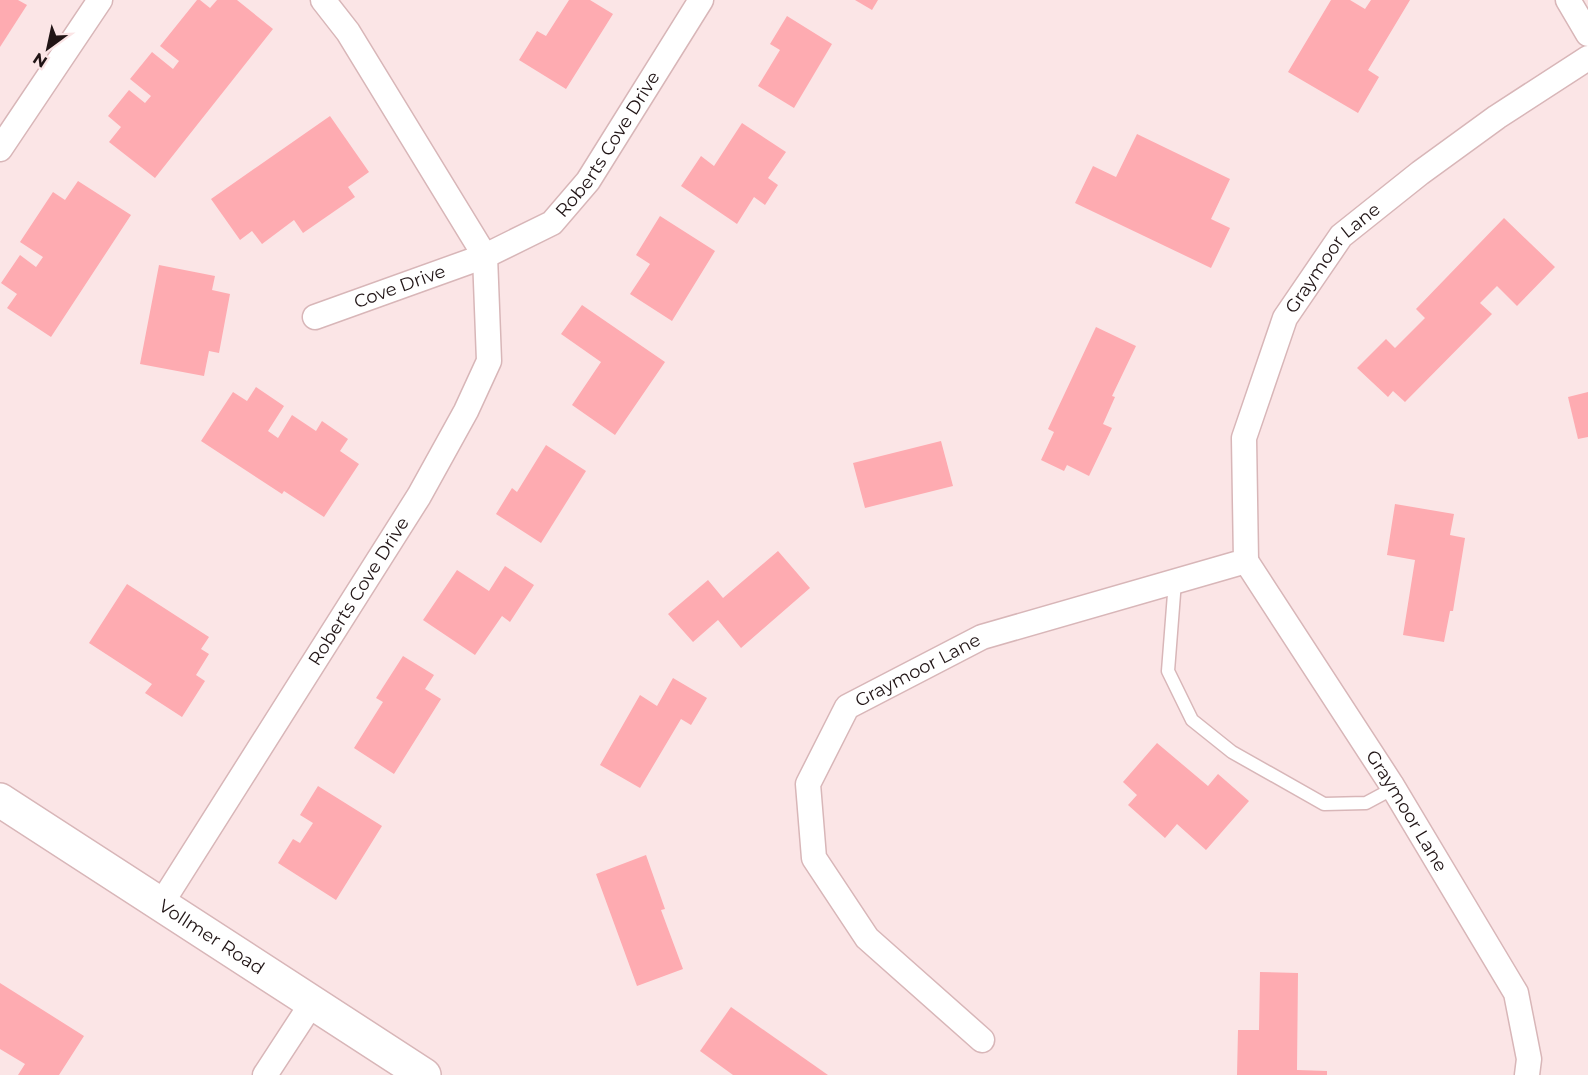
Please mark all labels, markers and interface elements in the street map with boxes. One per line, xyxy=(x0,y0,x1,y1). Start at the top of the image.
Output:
north arrow xyxy=(18,18,78,78)
text: N xyxy=(30,49,51,72)
street label: Roberts Cove Drive xyxy=(551,67,665,222)
street label: Graymoor Lane xyxy=(1280,198,1385,318)
street label: Cove Drive xyxy=(351,260,449,313)
street label: Roberts Cove Drive xyxy=(304,513,414,670)
street label: Graymoor Lane xyxy=(851,629,984,712)
street label: Graymoor Lane xyxy=(1361,746,1452,876)
street label: Vollmer Road xyxy=(154,895,268,979)

